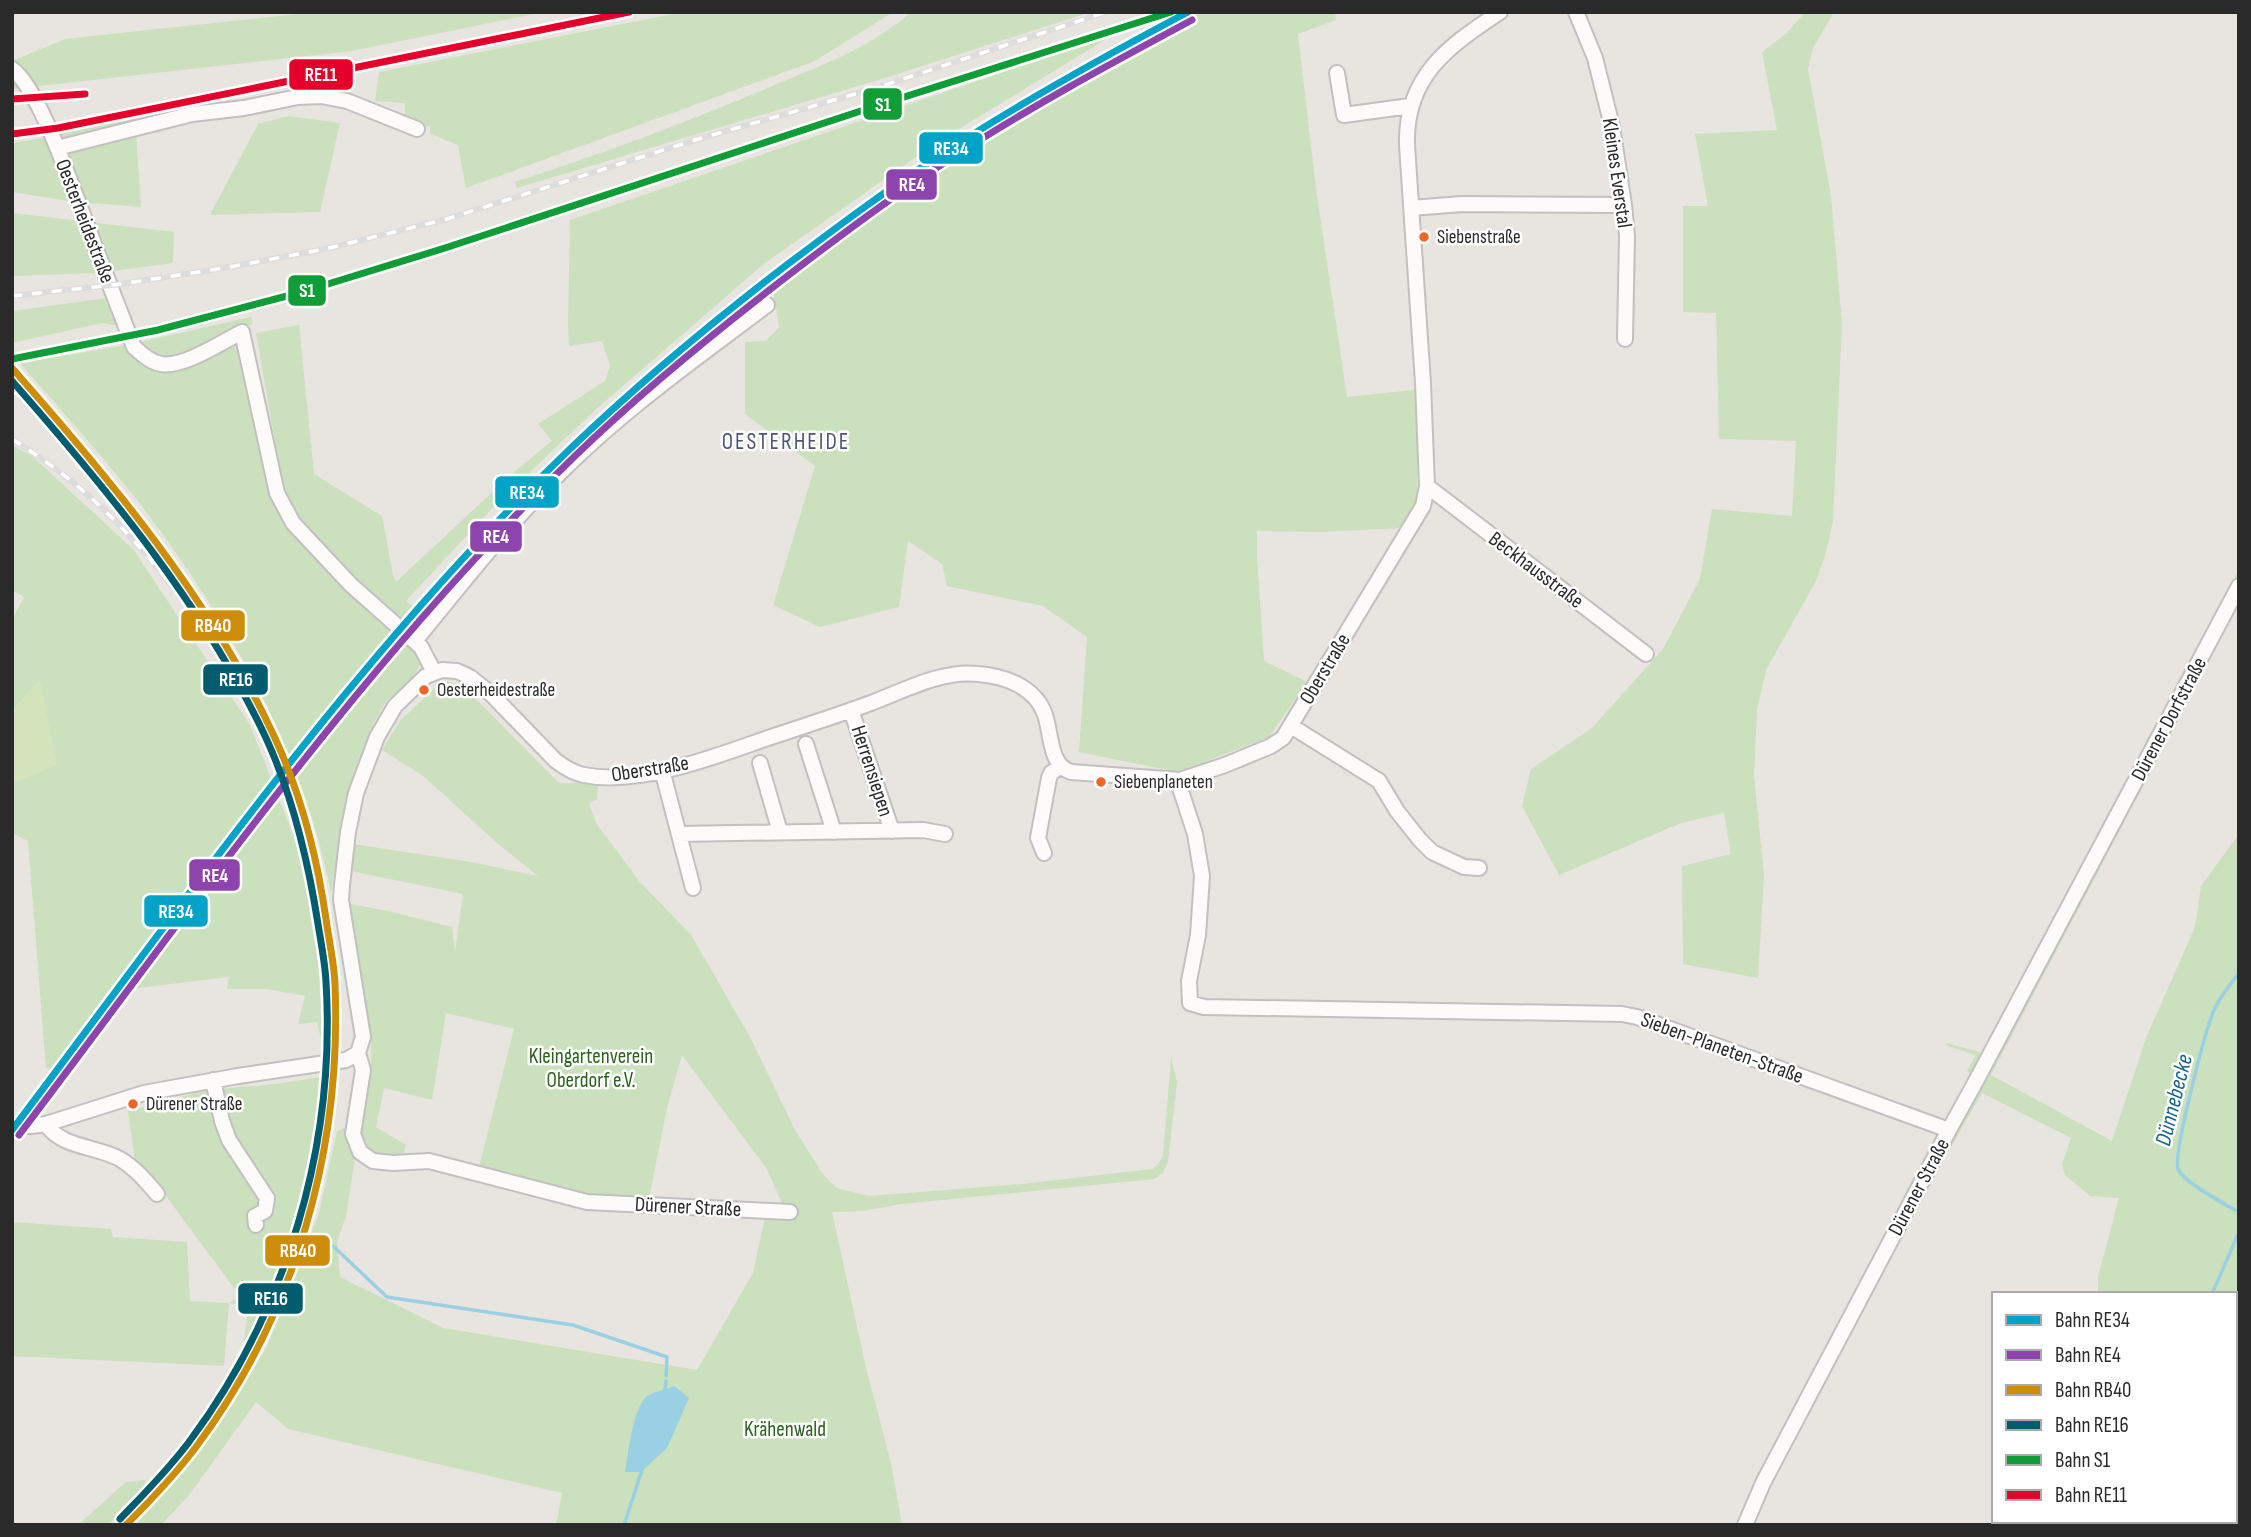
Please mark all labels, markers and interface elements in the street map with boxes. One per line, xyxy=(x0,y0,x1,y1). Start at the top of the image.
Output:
line badge: RE11 xyxy=(288,58,354,91)
text: RE11 xyxy=(305,64,338,87)
line badge: S1 xyxy=(862,87,903,121)
text: S1 xyxy=(875,94,892,117)
street label: Kleines Everstal xyxy=(1597,116,1637,230)
line badge: RE34 xyxy=(918,131,984,165)
text: RE34 xyxy=(934,138,969,161)
street label: Oesterheidestraße xyxy=(50,156,120,286)
line badge: RE4 xyxy=(885,168,938,201)
text: RE4 xyxy=(899,174,925,197)
place label: Siebenstraße xyxy=(1437,226,1521,249)
marker: Siebenstraße xyxy=(1417,230,1431,244)
line badge: S1 xyxy=(287,274,327,307)
text: S1 xyxy=(299,280,316,303)
district label: OESTERHEIDE xyxy=(722,428,850,456)
line badge: RE34 xyxy=(494,475,560,509)
text: RE34 xyxy=(510,482,545,505)
line badge: RE4 xyxy=(469,520,523,553)
text: RE4 xyxy=(483,526,509,549)
street label: Beckhausstraße xyxy=(1484,526,1588,614)
line badge: RB40 xyxy=(180,609,246,642)
text: RB40 xyxy=(195,615,231,638)
street label: Oberstraße xyxy=(1294,629,1356,709)
street label: Dürener Dorfstraße xyxy=(2126,653,2212,785)
line badge: RE16 xyxy=(202,663,269,696)
text: RE16 xyxy=(219,669,253,692)
place label: Oesterheidestraße xyxy=(437,679,555,702)
marker: Oesterheidestraße xyxy=(417,683,431,697)
street label: Herrensiepen xyxy=(846,722,898,820)
street label: Oberstraße xyxy=(609,751,691,787)
place label: Siebenplaneten xyxy=(1114,771,1213,794)
marker: Siebenplaneten xyxy=(1094,775,1108,789)
line badge: RE4 xyxy=(188,858,241,892)
text: RE4 xyxy=(202,865,228,888)
line badge: RE34 xyxy=(143,894,209,928)
text: RE34 xyxy=(159,901,194,924)
street label: Sieben-Planeten-Straße xyxy=(1637,1007,1807,1089)
park label: Kleingartenverein Oberdorf e.V. xyxy=(529,1044,653,1093)
water label: Dünnebecke xyxy=(2149,1051,2199,1149)
place label: Dürener Straße xyxy=(146,1093,242,1116)
marker: Dürener Straße xyxy=(126,1097,140,1111)
street label: Dürener Straße xyxy=(1883,1134,1955,1240)
street label: Dürener Straße xyxy=(634,1192,742,1222)
line badge: RB40 xyxy=(264,1234,331,1267)
text: RB40 xyxy=(280,1240,316,1263)
line badge: RE16 xyxy=(237,1282,304,1315)
text: RE16 xyxy=(254,1288,288,1311)
legend xyxy=(1992,1292,2237,1523)
text: Bahn RE34 xyxy=(2055,1308,2130,1333)
text: Bahn RE4 xyxy=(2055,1343,2121,1368)
text: Bahn RB40 xyxy=(2055,1378,2131,1403)
text: Bahn RE16 xyxy=(2055,1413,2129,1438)
park label: Krähenwald xyxy=(744,1417,826,1442)
text: Bahn S1 xyxy=(2055,1448,2111,1473)
text: Bahn RE11 xyxy=(2055,1483,2128,1508)

